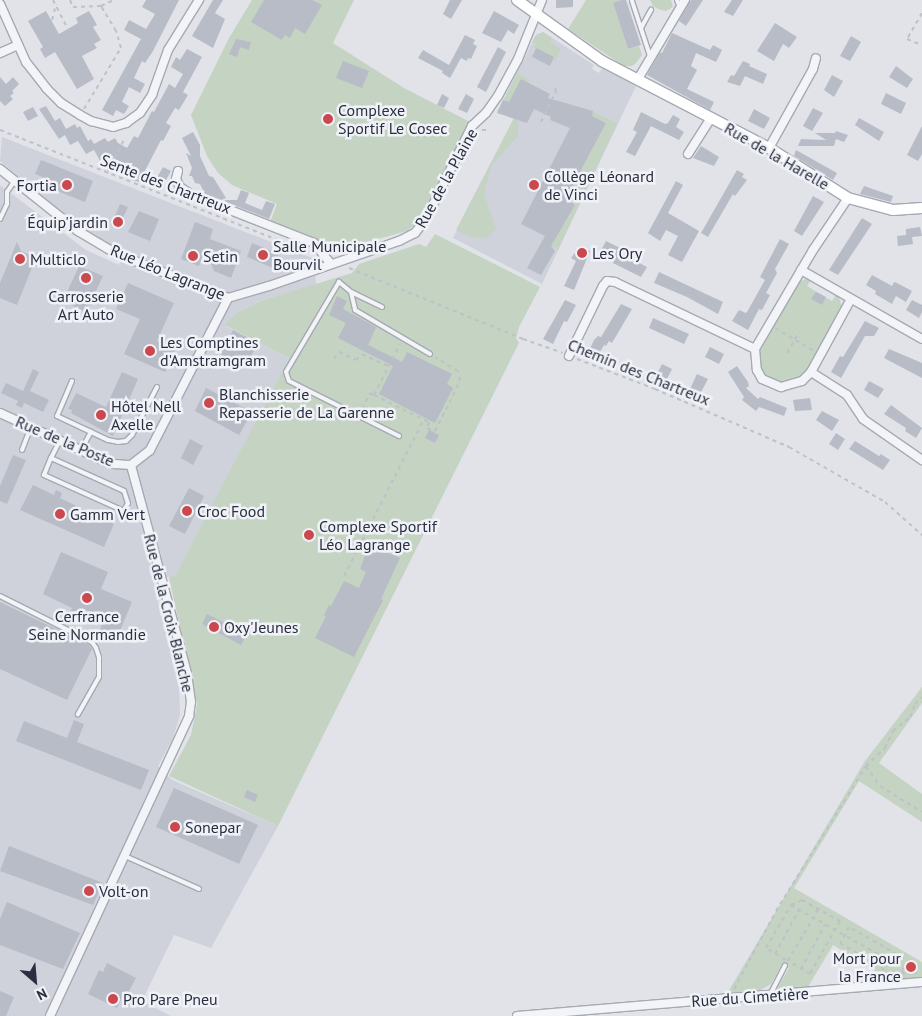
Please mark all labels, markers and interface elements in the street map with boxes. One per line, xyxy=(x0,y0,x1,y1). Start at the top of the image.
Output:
place label: Complexe Sportif Le Cosec xyxy=(338,100,448,138)
marker: Complexe Sportif Le Cosec xyxy=(322,113,334,125)
street label: Rue de la Harelle xyxy=(721,118,833,194)
street label: Rue de la Plaine xyxy=(411,125,481,231)
street label: Sente des Chartreux xyxy=(98,150,234,218)
place label: Collège Léonard de Vinci xyxy=(544,166,654,204)
place label: Fortia xyxy=(17,175,57,195)
marker: Fortia xyxy=(61,179,73,191)
marker: Collège Léonard de Vinci xyxy=(528,179,540,191)
place label: Équip'jardin xyxy=(27,212,108,232)
marker: Équip'jardin xyxy=(112,216,124,228)
place label: Salle Municipale Bourvil xyxy=(273,236,386,274)
street label: Rue Léo Lagrange xyxy=(108,240,228,304)
place label: Les Ory xyxy=(592,243,642,263)
place label: Setin xyxy=(203,246,238,266)
marker: Les Ory xyxy=(576,247,588,259)
place label: Multiclo xyxy=(30,249,86,269)
marker: Salle Municipale Bourvil xyxy=(257,249,269,261)
marker: Setin xyxy=(187,250,199,262)
marker: Multiclo xyxy=(14,253,26,265)
marker: Carrosserie Art Auto xyxy=(80,272,92,284)
place label: Carrosserie Art Auto xyxy=(48,286,124,324)
place label: Les Comptines d'Amstramgram xyxy=(160,332,266,370)
street label: Chemin des Chartreux xyxy=(565,335,713,409)
marker: Les Comptines d'Amstramgram xyxy=(144,345,156,357)
place label: Blanchisserie Repasserie de La Garenne xyxy=(219,384,394,422)
place label: Hôtel Nell Axelle xyxy=(111,396,181,434)
marker: Blanchisserie Repasserie de La Garenne xyxy=(203,397,215,409)
marker: Hôtel Nell Axelle xyxy=(95,409,107,421)
street label: Rue de la Poste xyxy=(13,412,117,470)
place label: Croc Food xyxy=(197,501,265,521)
place label: Gamm Vert xyxy=(70,504,146,524)
marker: Croc Food xyxy=(181,505,193,517)
marker: Gamm Vert xyxy=(54,508,66,520)
place label: Complexe Sportif Léo Lagrange xyxy=(319,516,437,554)
marker: Complexe Sportif Léo Lagrange xyxy=(303,529,315,541)
street label: Rue de la Croix Blanche xyxy=(140,532,198,694)
marker: Cerfrance Seine Normandie xyxy=(81,592,93,604)
place label: Cerfrance Seine Normandie xyxy=(28,606,146,644)
place label: Oxy'Jeunes xyxy=(224,617,299,637)
marker: Oxy'Jeunes xyxy=(208,621,220,633)
place label: Sonepar xyxy=(185,817,241,837)
marker: Sonepar xyxy=(169,821,181,833)
place label: Volt-on xyxy=(99,881,148,901)
marker: Volt-on xyxy=(83,885,95,897)
place label: Mort pour la France xyxy=(833,948,901,986)
north arrow xyxy=(10,956,60,1006)
marker: Mort pour la France xyxy=(905,961,917,973)
street label: Rue du Cimetière xyxy=(691,983,809,1011)
text: N xyxy=(34,984,50,1004)
place label: Pro Pare Pneu xyxy=(123,989,218,1009)
marker: Pro Pare Pneu xyxy=(107,993,119,1005)

